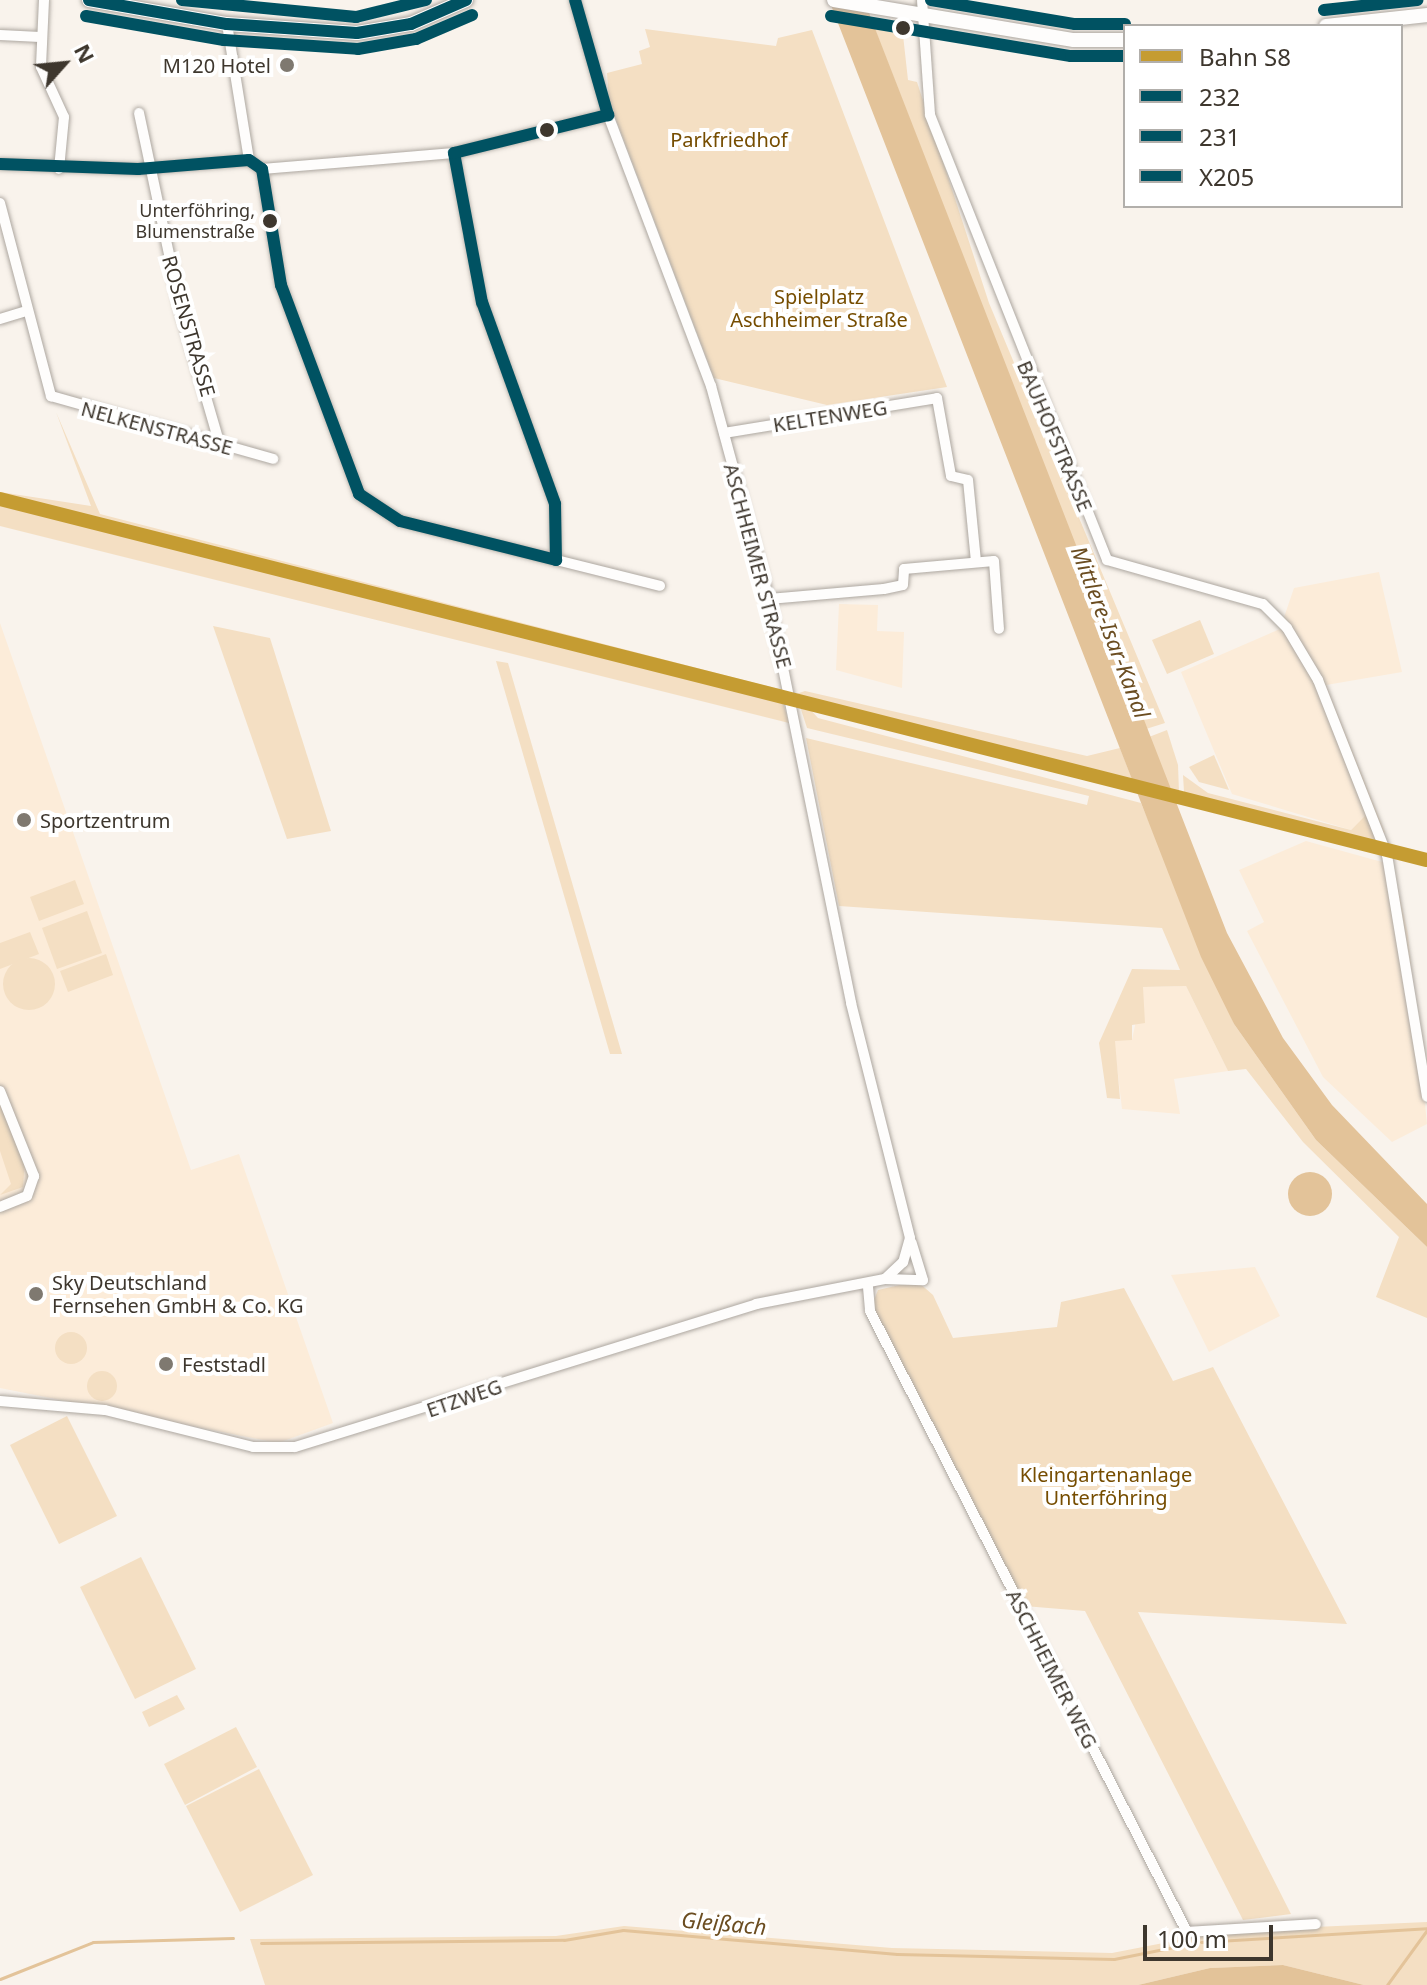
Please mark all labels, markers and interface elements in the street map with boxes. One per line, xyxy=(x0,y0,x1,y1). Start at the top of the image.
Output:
unlabelled marker xyxy=(895,20,911,36)
north arrow xyxy=(24,24,104,104)
legend xyxy=(1123,24,1403,208)
text: N xyxy=(68,38,103,68)
text: Bahn S8 xyxy=(1199,40,1291,73)
place label: M120 Hotel xyxy=(163,53,271,77)
marker: M120 Hotel xyxy=(278,56,296,74)
text: 232 xyxy=(1199,80,1240,113)
text: 231 xyxy=(1199,120,1240,153)
unlabelled marker xyxy=(539,122,555,138)
park label: Parkfriedhof xyxy=(670,127,788,151)
text: X205 xyxy=(1199,160,1254,193)
place label: Unterföhring, Blumenstraße xyxy=(136,200,255,242)
marker: Unterföhring, Blumenstraße xyxy=(262,213,278,229)
street label: ROSENSTRASSE xyxy=(157,253,221,399)
park label: Spielplatz Aschheimer Straße xyxy=(730,285,908,332)
street label: BAUHOFSTRASSE xyxy=(1012,357,1098,515)
street label: KELTENWEG xyxy=(771,395,889,437)
street label: NELKENSTRASSE xyxy=(79,396,235,460)
street label: ASCHHEIMER STRASSE xyxy=(719,461,797,671)
water label: Mittlere-Isar-Kanal xyxy=(1066,542,1156,722)
place label: Sportzentrum xyxy=(40,808,170,832)
marker: Sportzentrum xyxy=(15,811,33,829)
place label: Sky Deutschland Fernsehen GmbH & Co. KG xyxy=(52,1270,304,1317)
marker: Sky Deutschland Fernsehen GmbH & Co. KG xyxy=(27,1285,45,1303)
place label: Feststadl xyxy=(182,1352,266,1376)
marker: Feststadl xyxy=(157,1355,175,1373)
street label: ETZWEG xyxy=(423,1374,505,1422)
park label: Kleingartenanlage Unterföhring xyxy=(1020,1463,1192,1510)
street label: ASCHHEIMER WEG xyxy=(1002,1586,1102,1752)
water label: Gleißach xyxy=(680,1906,768,1940)
scale bar xyxy=(1147,1909,1277,1959)
text: 100 m xyxy=(1157,1922,1227,1955)

